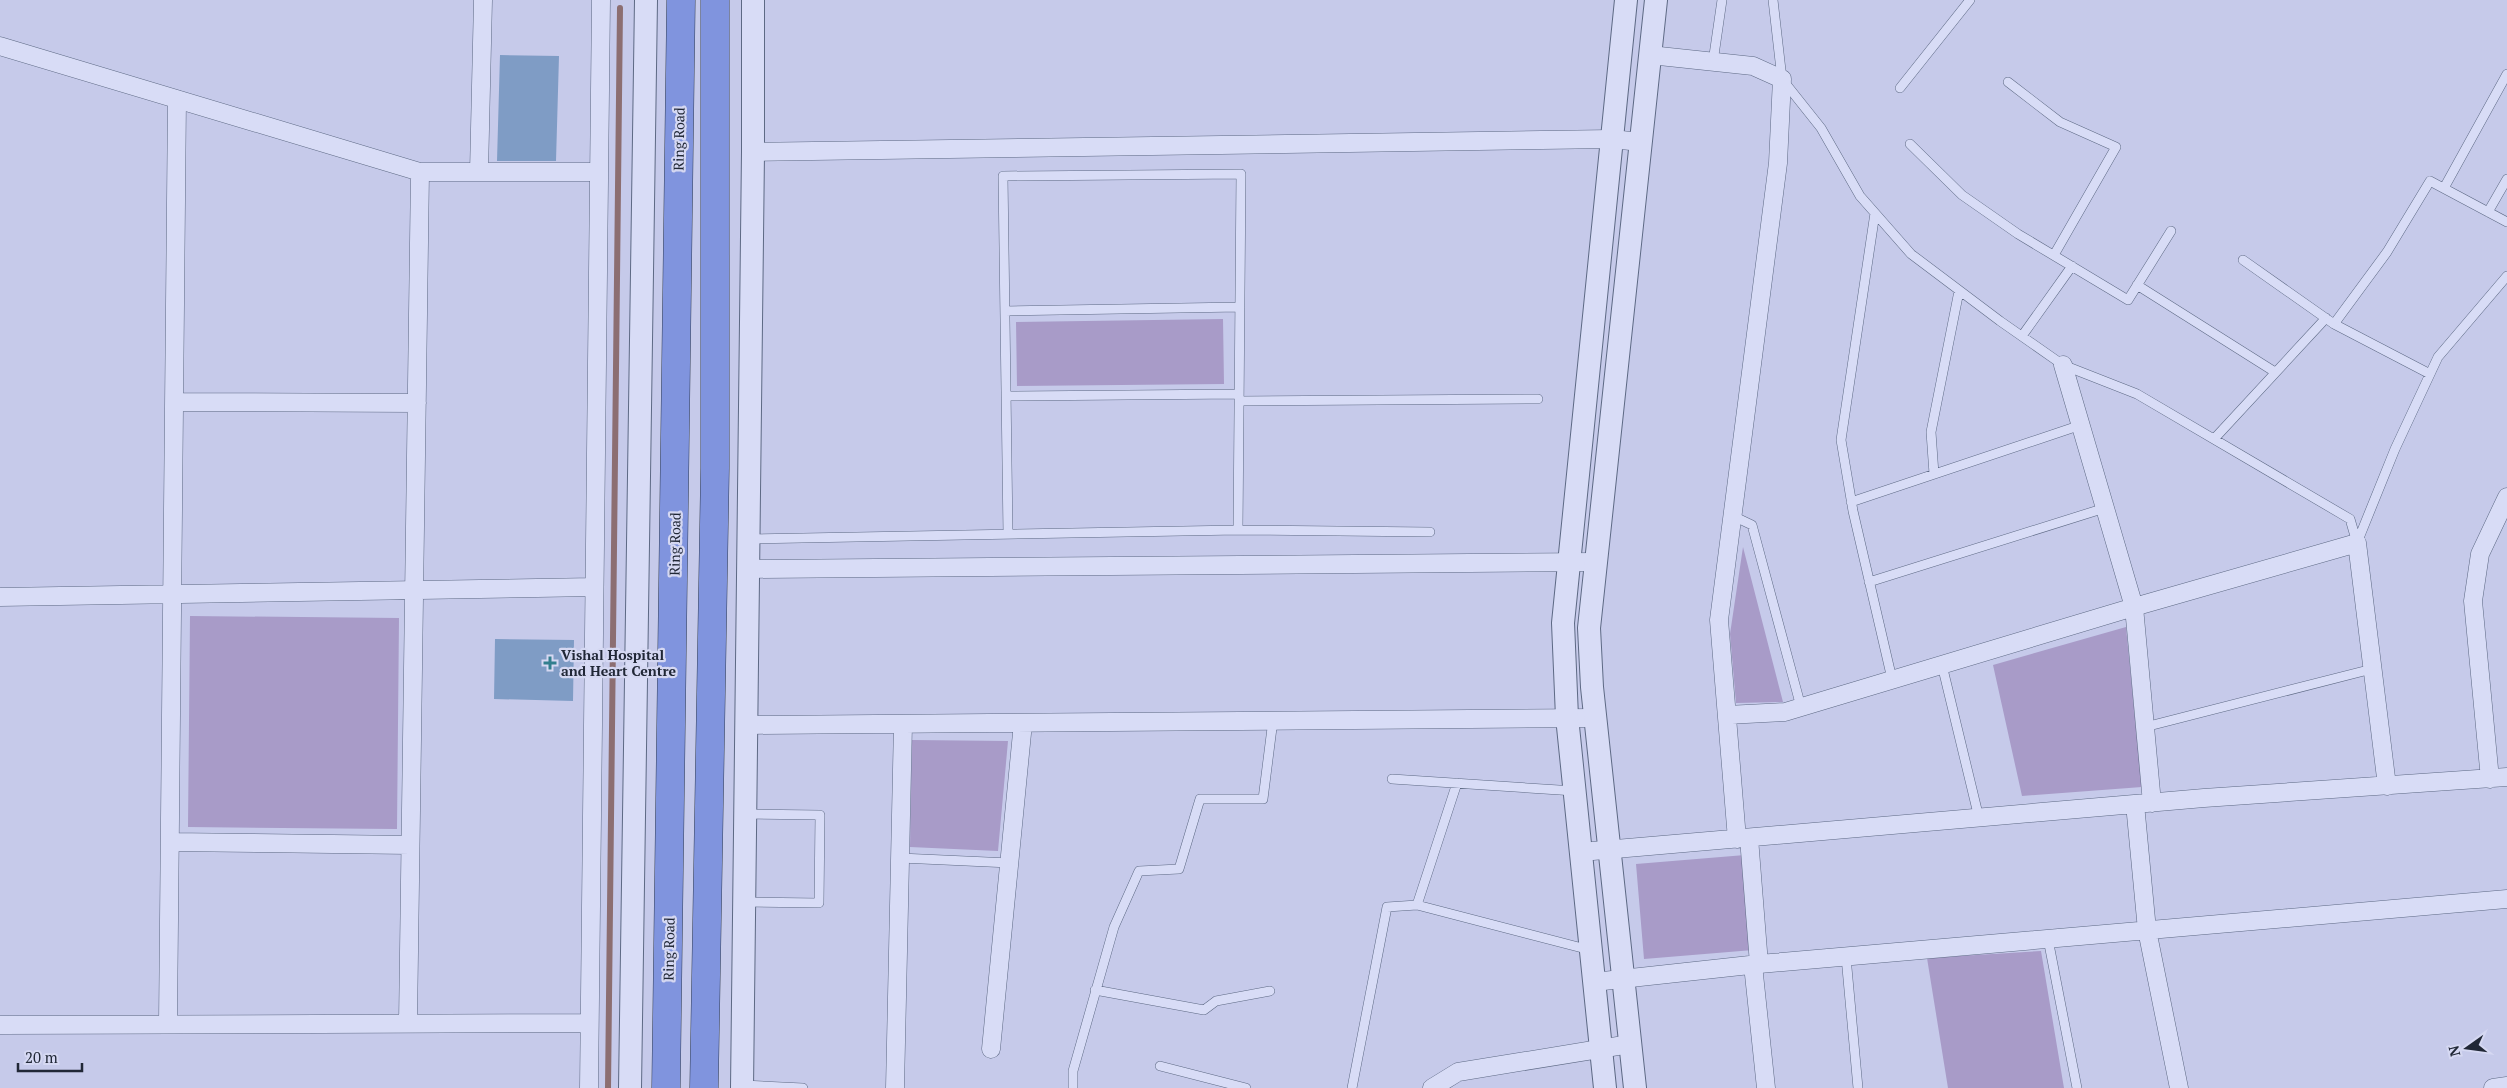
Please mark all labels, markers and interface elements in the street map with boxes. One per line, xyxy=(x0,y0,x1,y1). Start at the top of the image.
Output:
street label: Ring Road xyxy=(668,107,689,171)
street label: Ring Road xyxy=(664,512,685,576)
place label: Vishal Hospital and Heart Centre xyxy=(561,645,676,680)
marker: Vishal Hospital and Heart Centre xyxy=(543,656,557,670)
street label: Ring Road xyxy=(658,917,679,981)
north arrow xyxy=(2442,1023,2492,1073)
scale bar xyxy=(18,1040,81,1072)
text: N xyxy=(2443,1043,2464,1059)
text: 20 m xyxy=(25,1047,58,1067)

